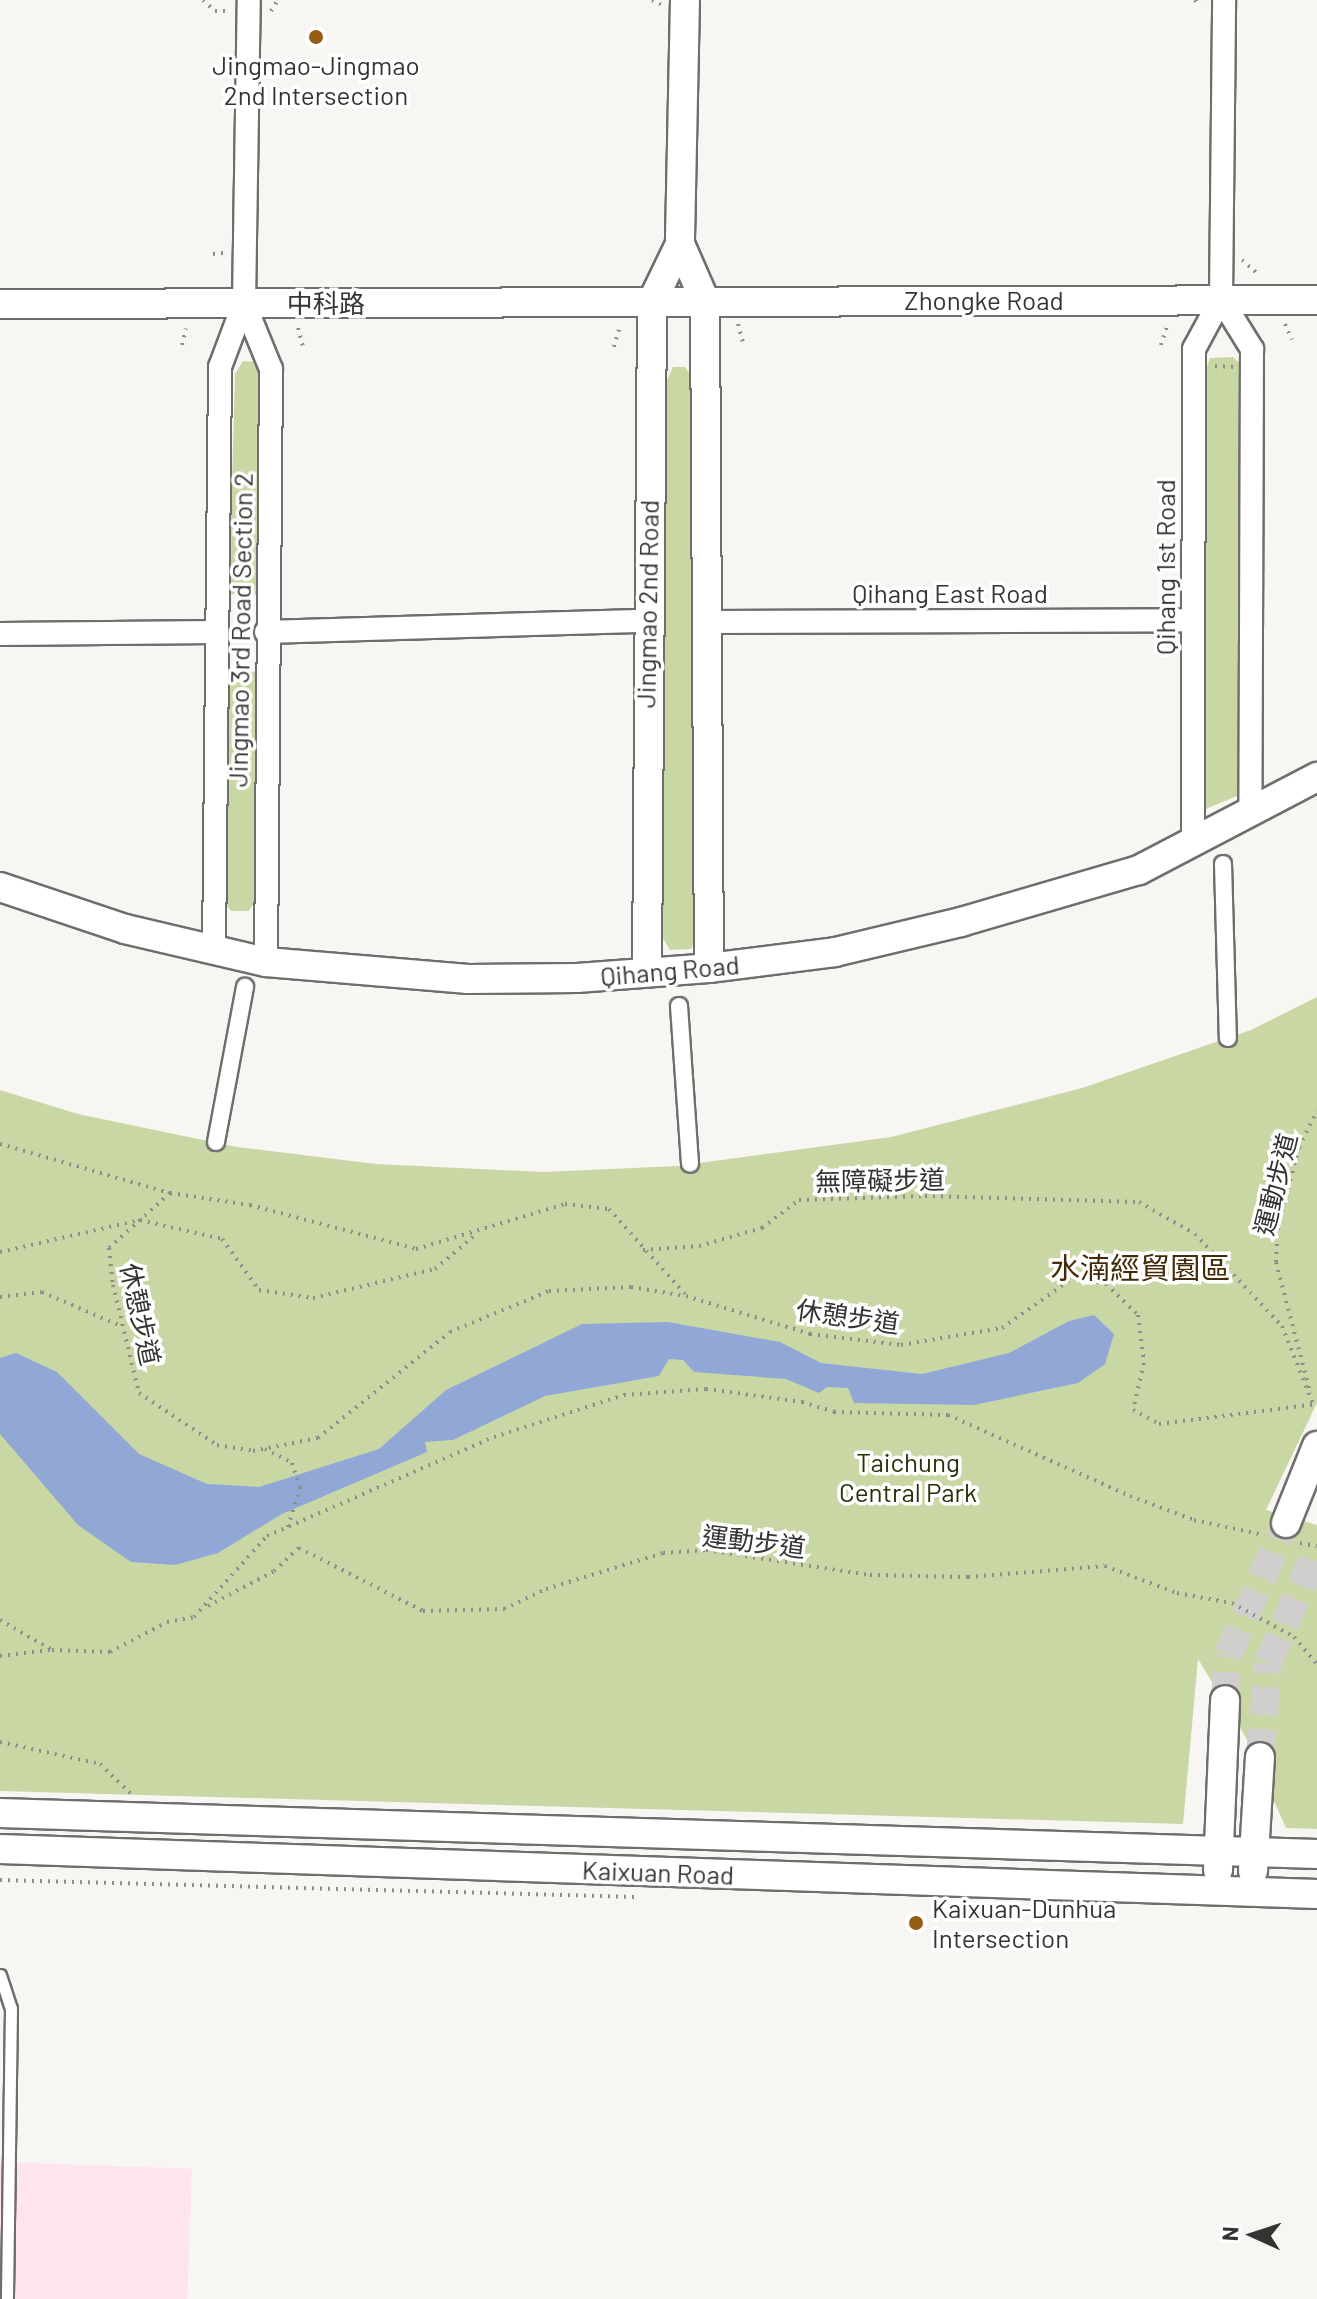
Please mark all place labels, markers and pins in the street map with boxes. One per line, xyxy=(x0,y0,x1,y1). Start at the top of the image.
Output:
marker: Jingmao-Jingmao 2nd Intersection xyxy=(307,28,325,46)
place label: Jingmao-Jingmao 2nd Intersection xyxy=(212,49,420,110)
place label: Kaixuan-Dunhua Intersection xyxy=(932,1892,1116,1954)
marker: Kaixuan-Dunhua Intersection xyxy=(907,1914,925,1932)

